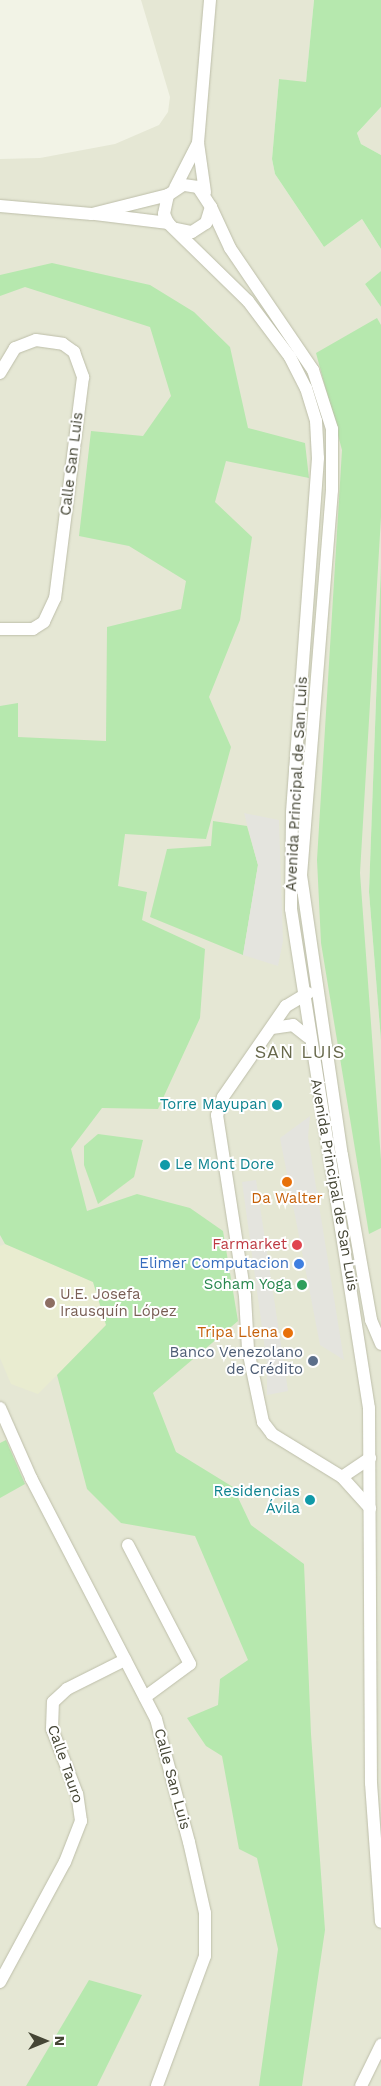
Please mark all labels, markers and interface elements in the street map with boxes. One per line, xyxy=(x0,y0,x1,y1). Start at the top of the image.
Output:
street label: Calle San Luis xyxy=(57,411,87,517)
street label: Avenida Principal de San Luis xyxy=(282,676,312,892)
district label: SAN LUIS xyxy=(254,1041,346,1063)
street label: Avenida Principal de San Luis xyxy=(306,1077,362,1293)
place label: Torre Mayupan xyxy=(160,1096,267,1114)
marker: Torre Mayupan xyxy=(271,1099,283,1111)
place label: Le Mont Dore xyxy=(175,1156,274,1174)
marker: Le Mont Dore xyxy=(159,1159,171,1171)
marker: Da Walter xyxy=(281,1176,293,1188)
place label: Da Walter xyxy=(251,1190,323,1208)
place label: Farmarket xyxy=(212,1236,287,1254)
marker: Farmarket xyxy=(291,1239,303,1251)
place label: Elimer Computacion xyxy=(139,1255,289,1273)
marker: Elimer Computacion xyxy=(293,1258,305,1270)
place label: Soham Yoga xyxy=(203,1276,292,1294)
marker: Soham Yoga xyxy=(296,1279,308,1291)
place label: U.E. Josefa Irausquín López xyxy=(60,1285,177,1320)
marker: U.E. Josefa Irausquín López xyxy=(44,1297,56,1309)
place label: Tripa Llena xyxy=(197,1324,278,1342)
marker: Tripa Llena xyxy=(282,1327,294,1339)
place label: Banco Venezolano de Crédito xyxy=(169,1343,303,1378)
marker: Banco Venezolano de Crédito xyxy=(307,1355,319,1367)
place label: Residencias Ávila xyxy=(214,1482,300,1517)
marker: Residencias Ávila xyxy=(304,1494,316,1506)
street label: Calle Tauro xyxy=(43,1722,87,1806)
street label: Calle San Luis xyxy=(150,1726,194,1832)
north arrow xyxy=(20,2016,70,2066)
text: N xyxy=(52,2036,68,2046)

